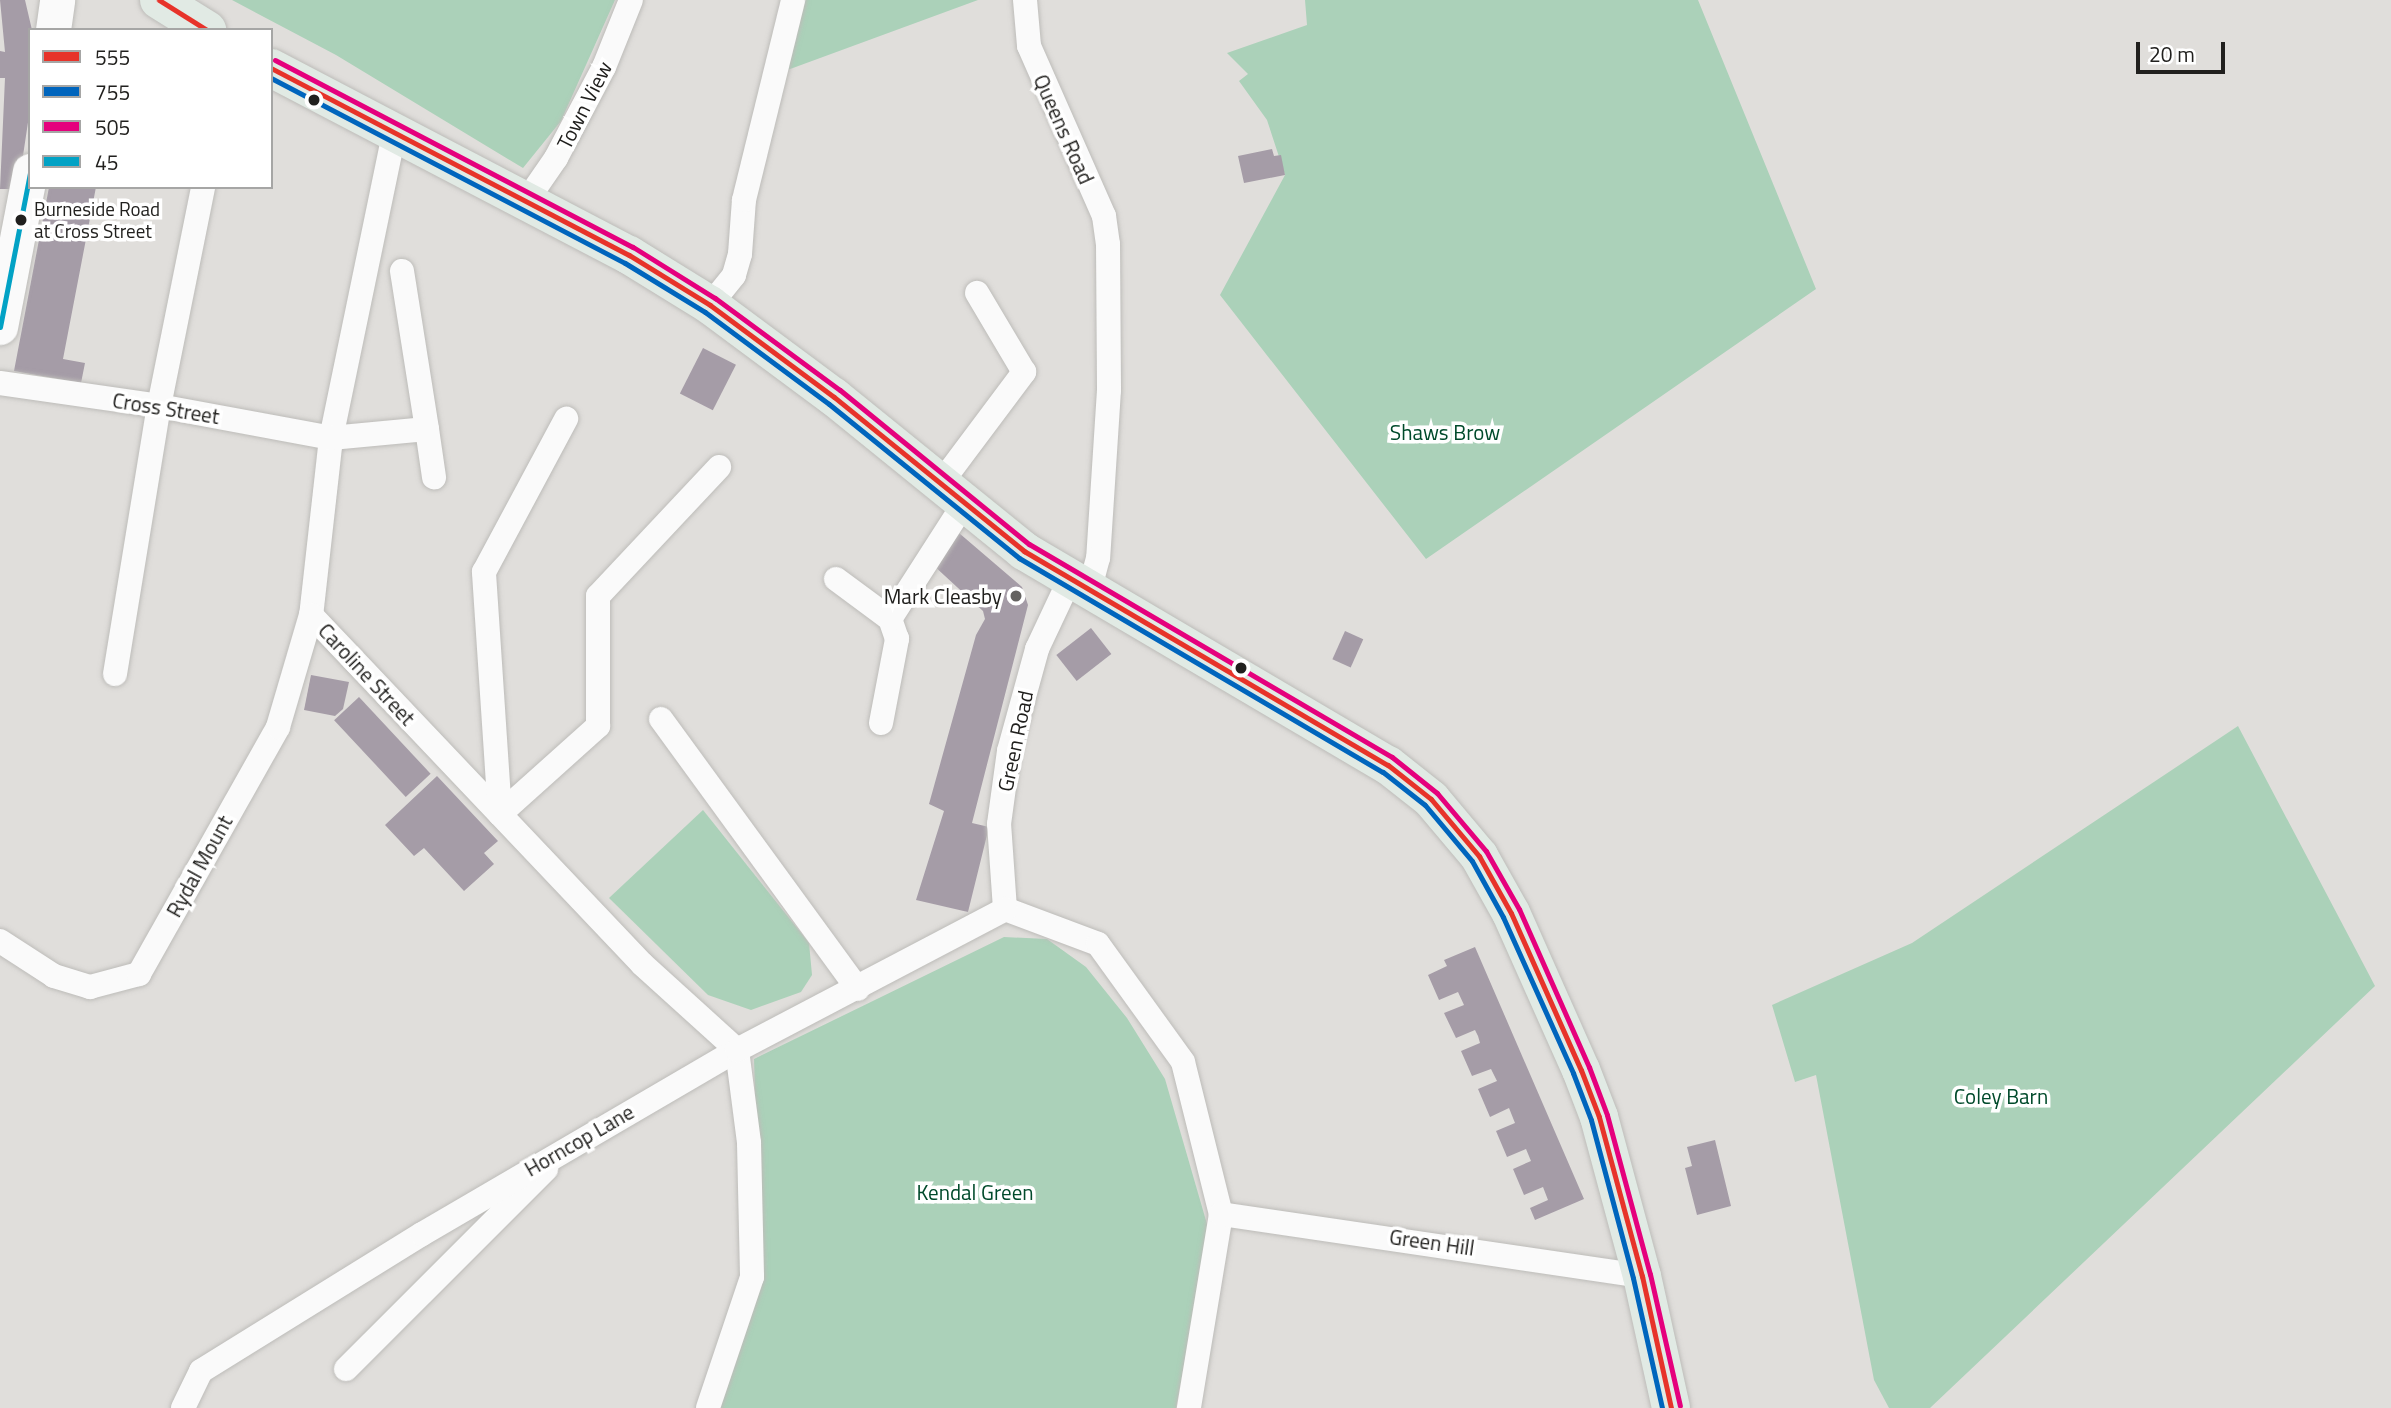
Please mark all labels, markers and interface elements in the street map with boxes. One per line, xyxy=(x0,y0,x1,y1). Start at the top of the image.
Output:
legend xyxy=(28,28,273,189)
scale bar xyxy=(2139,28,2228,72)
text: 20 m xyxy=(2149,38,2195,70)
text: 555 xyxy=(95,41,130,73)
street label: Town View xyxy=(551,57,617,153)
street label: Queens Road xyxy=(1029,70,1099,188)
text: 755 xyxy=(95,76,130,108)
unlabelled marker xyxy=(307,93,321,107)
text: 505 xyxy=(95,111,130,143)
text: 45 xyxy=(95,146,119,178)
place label: Burneside Road at Cross Street xyxy=(34,198,160,242)
marker: Burneside Road at Cross Street xyxy=(14,213,28,227)
street label: Cross Street xyxy=(111,387,221,429)
park label: Shaws Brow xyxy=(1390,419,1500,445)
place label: Mark Cleasby xyxy=(884,583,1002,609)
marker: Mark Cleasby xyxy=(1008,588,1024,604)
street label: Caroline Street xyxy=(313,618,421,730)
unlabelled marker xyxy=(1234,661,1248,675)
street label: Green Road xyxy=(992,688,1038,794)
street label: Rydal Mount xyxy=(161,811,237,921)
park label: Coley Barn xyxy=(1954,1083,2048,1109)
street label: Horncop Lane xyxy=(520,1099,638,1181)
park label: Kendal Green xyxy=(916,1179,1034,1205)
street label: Green Hill xyxy=(1388,1224,1476,1260)

